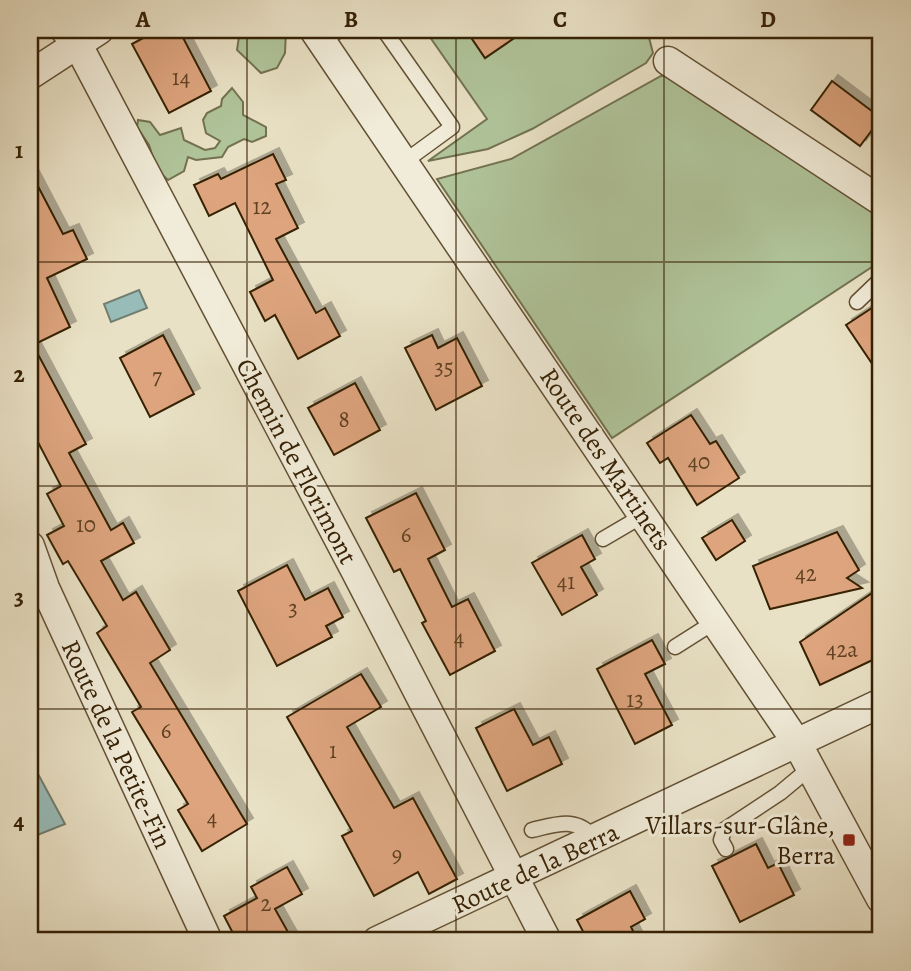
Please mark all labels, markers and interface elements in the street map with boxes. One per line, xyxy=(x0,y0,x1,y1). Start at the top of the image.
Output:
text: A xyxy=(135,4,151,35)
text: B xyxy=(344,4,358,35)
text: C xyxy=(553,4,567,35)
text: D xyxy=(760,4,776,35)
house number: 14 xyxy=(172,62,190,93)
text: 1 xyxy=(15,135,23,166)
house number: 12 xyxy=(253,191,271,222)
street label: Chemin de Florimont xyxy=(228,352,366,571)
house number: 35 xyxy=(434,352,454,383)
text: 2 xyxy=(13,359,25,390)
house number: 7 xyxy=(152,361,162,392)
street label: Route des Martinets xyxy=(531,361,680,558)
house number: 8 xyxy=(338,404,350,435)
house number: 40 xyxy=(688,446,710,477)
house number: 10 xyxy=(76,509,96,540)
house number: 6 xyxy=(401,519,411,550)
house number: 42 xyxy=(795,558,817,589)
house number: 41 xyxy=(557,566,575,597)
text: 3 xyxy=(14,582,24,613)
house number: 3 xyxy=(288,593,298,624)
house number: 4 xyxy=(454,622,464,653)
street label: Route de la Petite-Fin xyxy=(53,634,180,854)
house number: 42a xyxy=(826,634,858,665)
house number: 13 xyxy=(626,684,644,715)
house number: 6 xyxy=(161,715,171,746)
house number: 1 xyxy=(329,735,337,766)
house number: 4 xyxy=(207,802,217,833)
text: 4 xyxy=(14,806,25,837)
place label: Villars-sur-Glâne, Berra xyxy=(645,808,835,873)
street label: Route de la Berra xyxy=(446,814,624,922)
marker: Villars-sur-Glâne, Berra xyxy=(841,832,857,848)
house number: 9 xyxy=(392,839,402,870)
house number: 2 xyxy=(261,888,272,919)

